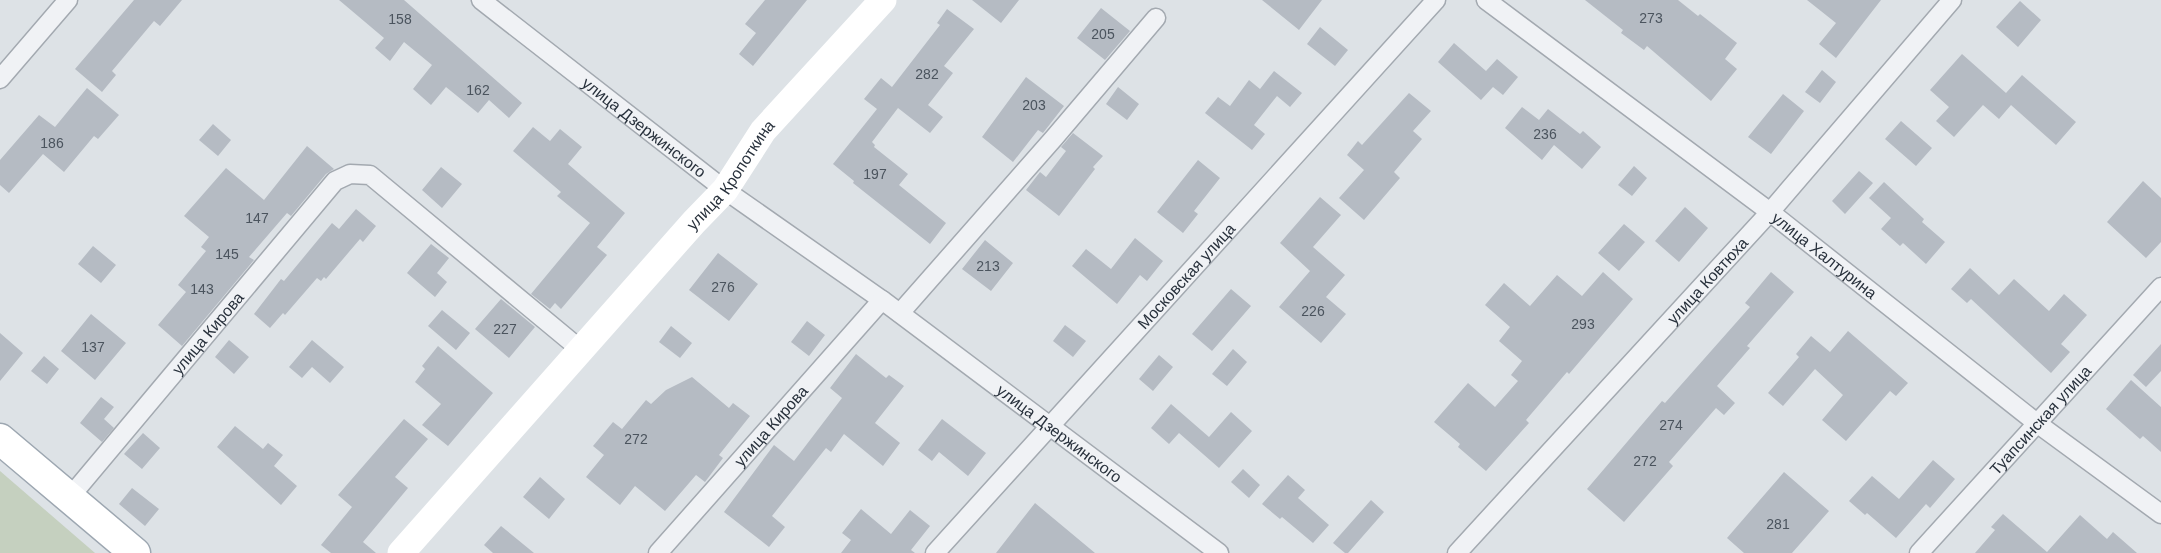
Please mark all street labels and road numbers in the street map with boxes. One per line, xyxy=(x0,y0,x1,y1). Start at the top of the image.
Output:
street label: улица Дзержинского xyxy=(579,74,709,181)
street label: улица Кропоткина xyxy=(683,116,778,233)
street label: улица Халтурина xyxy=(1769,209,1880,302)
street label: Московская улица xyxy=(1134,220,1238,332)
street label: улица Ковтюха xyxy=(1663,234,1751,327)
street label: улица Кирова xyxy=(168,288,247,377)
street label: Туапсинская улица xyxy=(1986,362,2094,478)
street label: улица Дзержинского xyxy=(994,381,1125,486)
street label: улица Кирова xyxy=(731,382,811,469)

